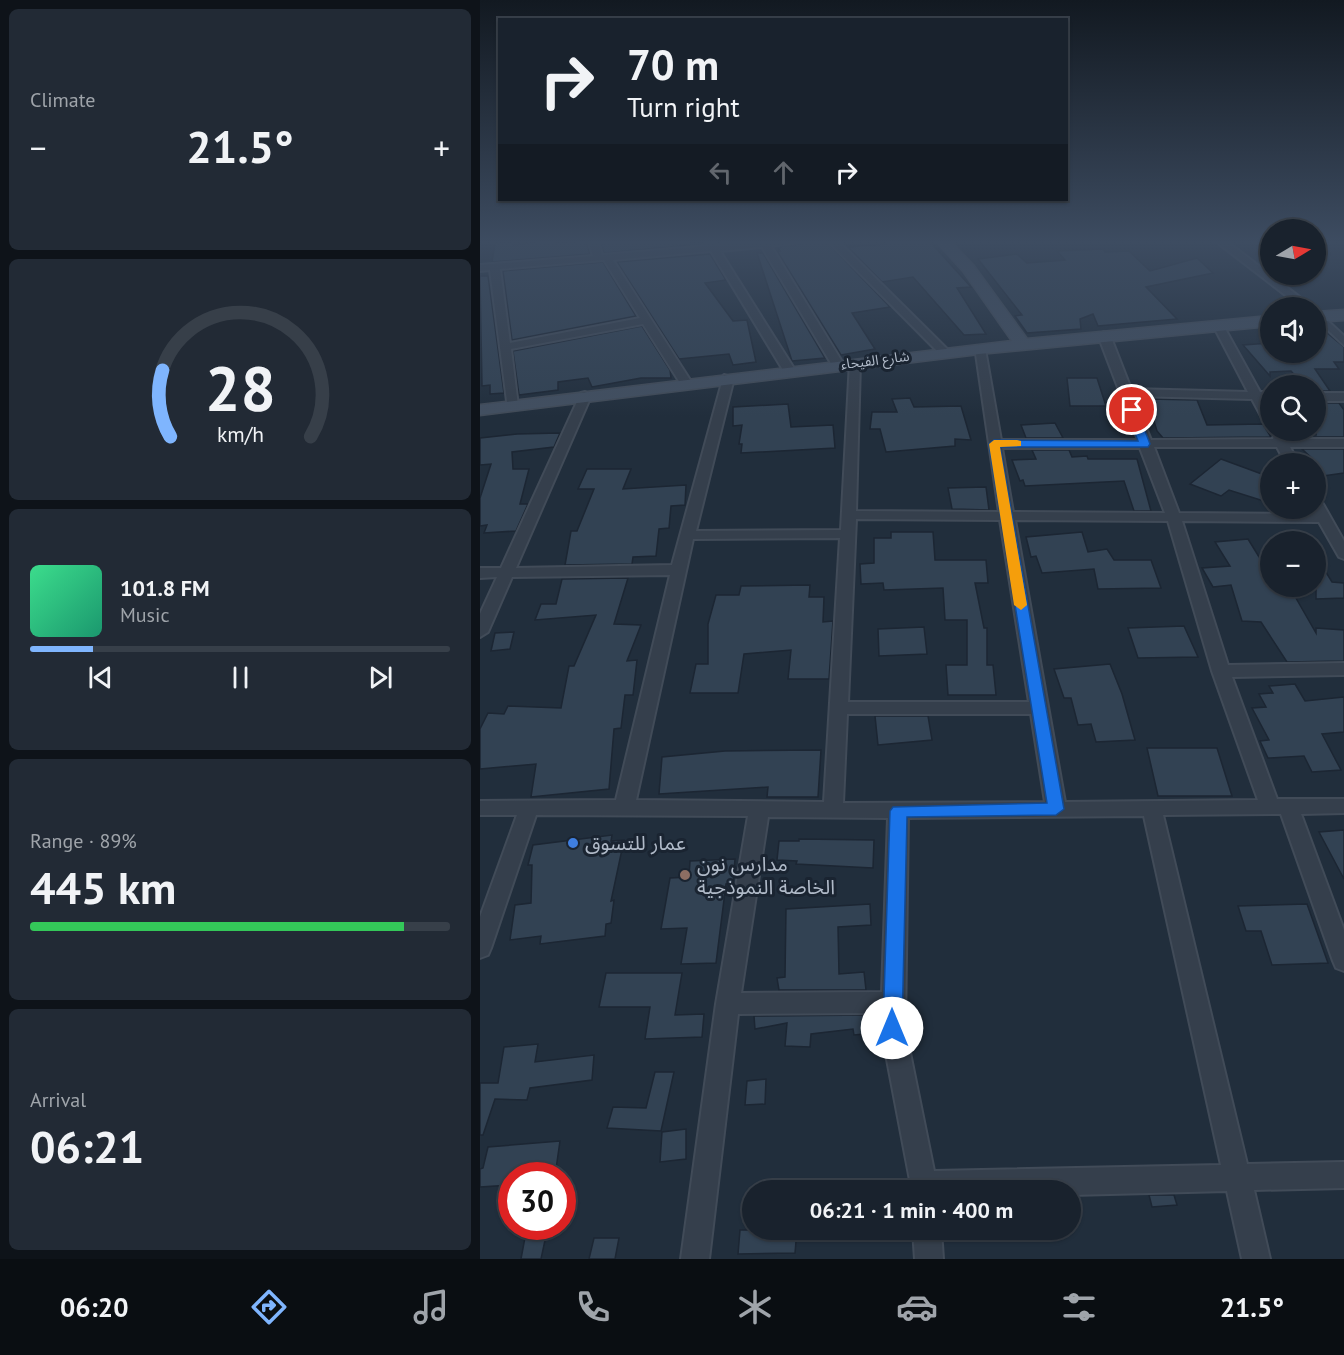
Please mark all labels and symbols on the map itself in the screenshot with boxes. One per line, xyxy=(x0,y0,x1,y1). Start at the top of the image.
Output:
north arrow xyxy=(1260,219,1326,285)
street label: شارع الفيحاء xyxy=(840,347,911,375)
pin xyxy=(1106,384,1157,435)
place label: عمار للتسوق xyxy=(585,830,686,856)
marker: عمار للتسوق xyxy=(566,836,580,850)
place label: مدارس نون الخاصة النموذجية xyxy=(697,851,835,900)
marker: مدارس نون الخاصة النموذجية xyxy=(678,868,692,882)
position arrow xyxy=(860,996,924,1060)
speed limit sign: 30 xyxy=(498,1162,576,1240)

